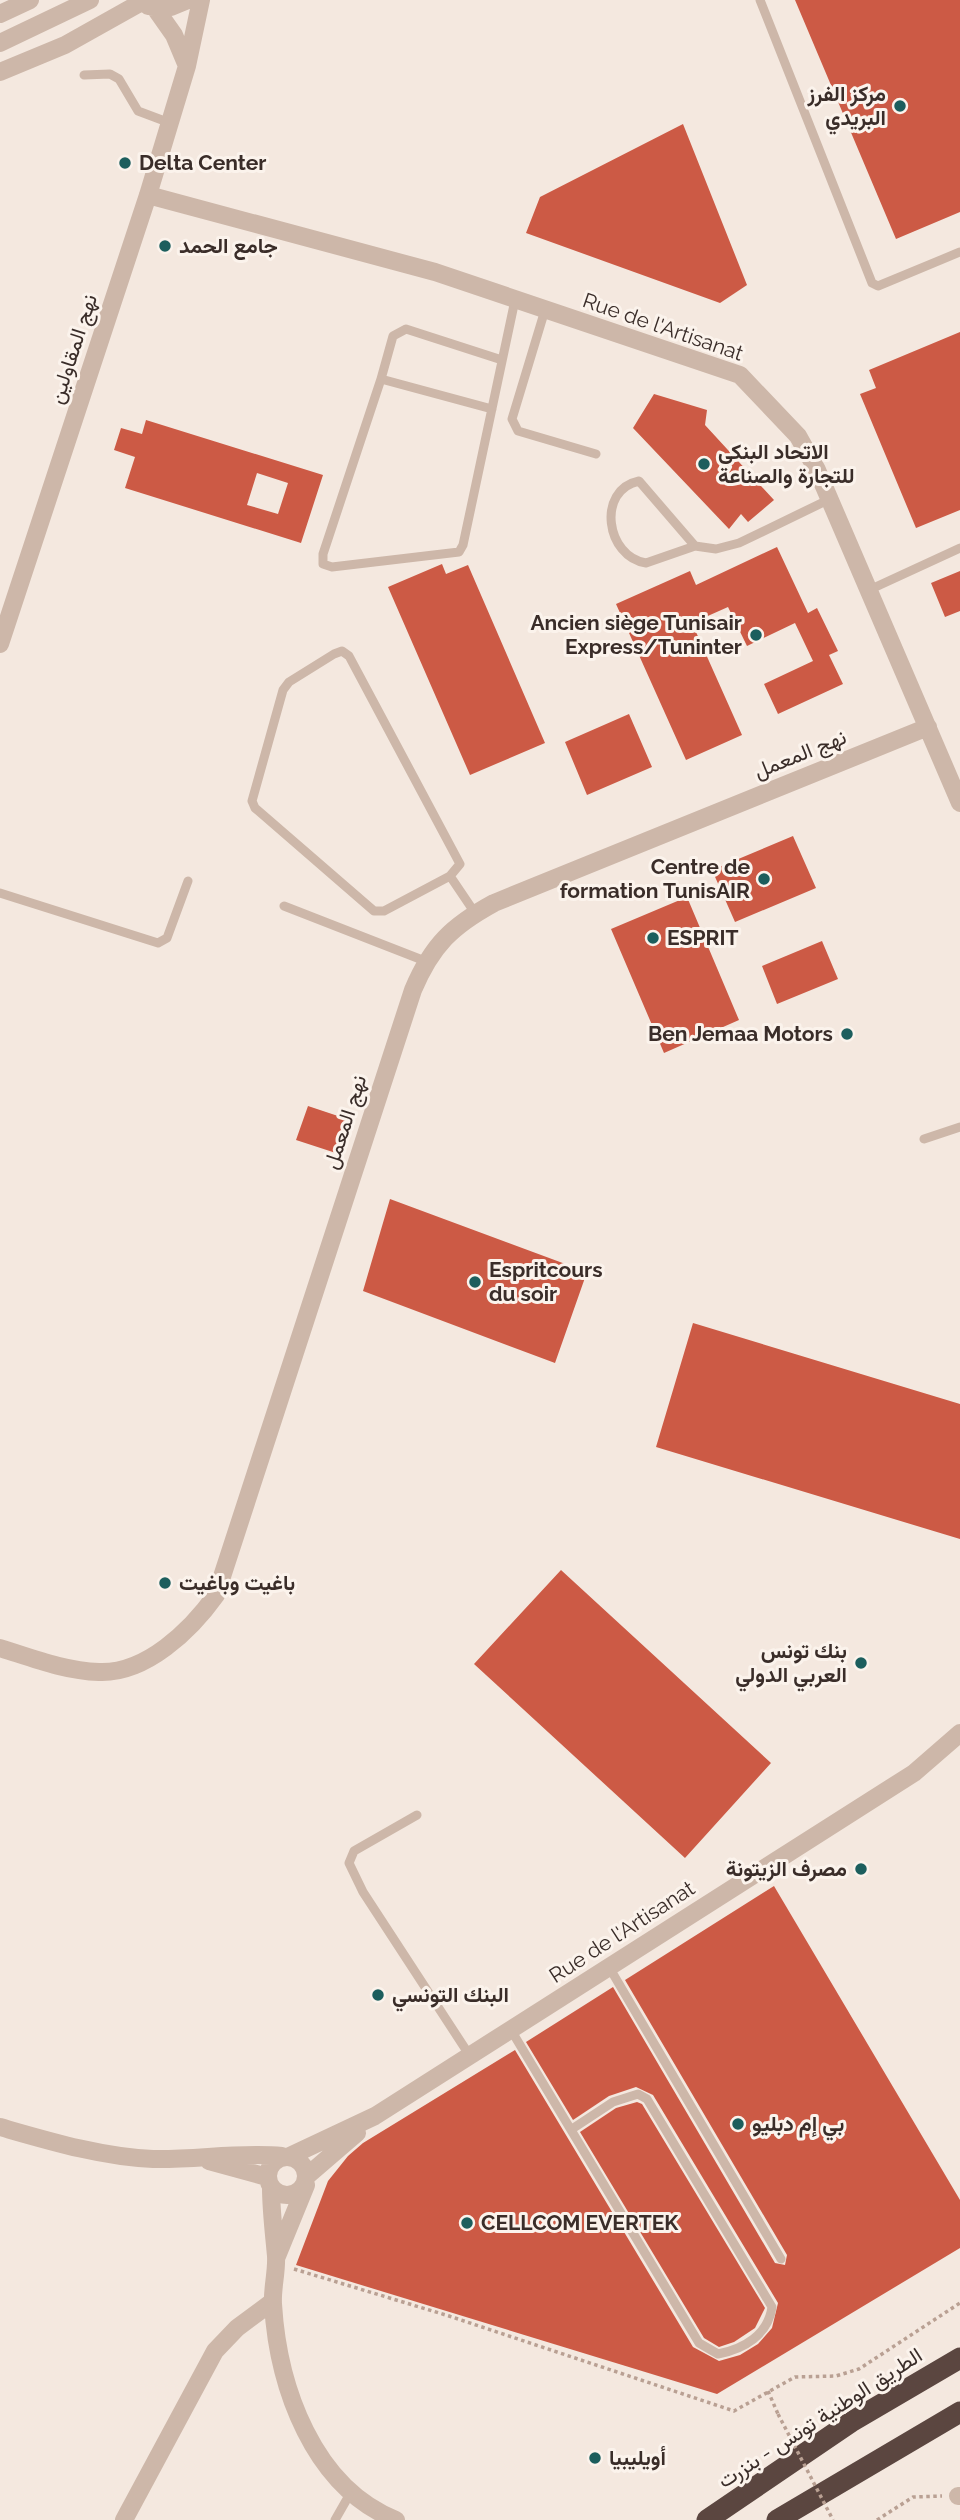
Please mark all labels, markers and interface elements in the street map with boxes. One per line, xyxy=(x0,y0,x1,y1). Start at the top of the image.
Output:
place label: مركز الفرز البريدي xyxy=(807,81,886,135)
marker: مركز الفرز البريدي xyxy=(892,98,908,114)
place label: Delta Center xyxy=(139,150,267,175)
marker: Delta Center xyxy=(117,155,133,171)
place label: جامع الحمد xyxy=(179,233,278,260)
marker: جامع الحمد xyxy=(157,238,173,254)
street label: Rue de l'Artisanat xyxy=(580,287,747,366)
street label: نهج المقاولين xyxy=(43,291,104,408)
place label: الاتحاد البنكي للتجارة والصناعة xyxy=(718,439,855,489)
marker: الاتحاد البنكي للتجارة والصناعة xyxy=(696,456,712,472)
place label: Ancien siège Tunisair Express/Tuninter xyxy=(530,610,742,659)
marker: Ancien siège Tunisair Express/Tuninter xyxy=(748,627,764,643)
street label: نهج المعمل xyxy=(750,724,850,785)
place label: Centre de formation TunisAIR xyxy=(560,854,750,903)
marker: Centre de formation TunisAIR xyxy=(756,871,772,887)
place label: ESPRIT xyxy=(667,925,739,950)
marker: ESPRIT xyxy=(645,930,661,946)
place label: Ben Jemaa Motors xyxy=(648,1021,833,1046)
marker: Ben Jemaa Motors xyxy=(839,1026,855,1042)
street label: نهج المعمل xyxy=(318,1072,373,1173)
place label: Espritcours du soir xyxy=(489,1257,603,1306)
marker: Espritcours du soir xyxy=(467,1274,483,1290)
place label: باغيت وباغيت xyxy=(179,1570,295,1596)
marker: باغيت وباغيت xyxy=(157,1575,173,1591)
place label: بنك تونس العربي الدولي xyxy=(735,1638,847,1692)
marker: بنك تونس العربي الدولي xyxy=(853,1655,869,1671)
place label: مصرف الزيتونة xyxy=(726,1856,847,1882)
marker: مصرف الزيتونة xyxy=(853,1861,869,1877)
street label: Rue de l'Artisanat xyxy=(544,1875,699,1988)
place label: البنك التونسي xyxy=(392,1982,509,2012)
marker: البنك التونسي xyxy=(370,1987,386,2003)
place label: بي إم دبليو xyxy=(752,2111,844,2141)
marker: بي إم دبليو xyxy=(730,2116,746,2132)
place label: CELLCOM EVERTEK xyxy=(481,2210,679,2235)
marker: CELLCOM EVERTEK xyxy=(459,2215,475,2231)
street label: الطريق الوطنية تونس - بنزرت xyxy=(713,2342,927,2494)
place label: أويليبيا xyxy=(609,2445,666,2471)
marker: أويليبيا xyxy=(587,2450,603,2466)

